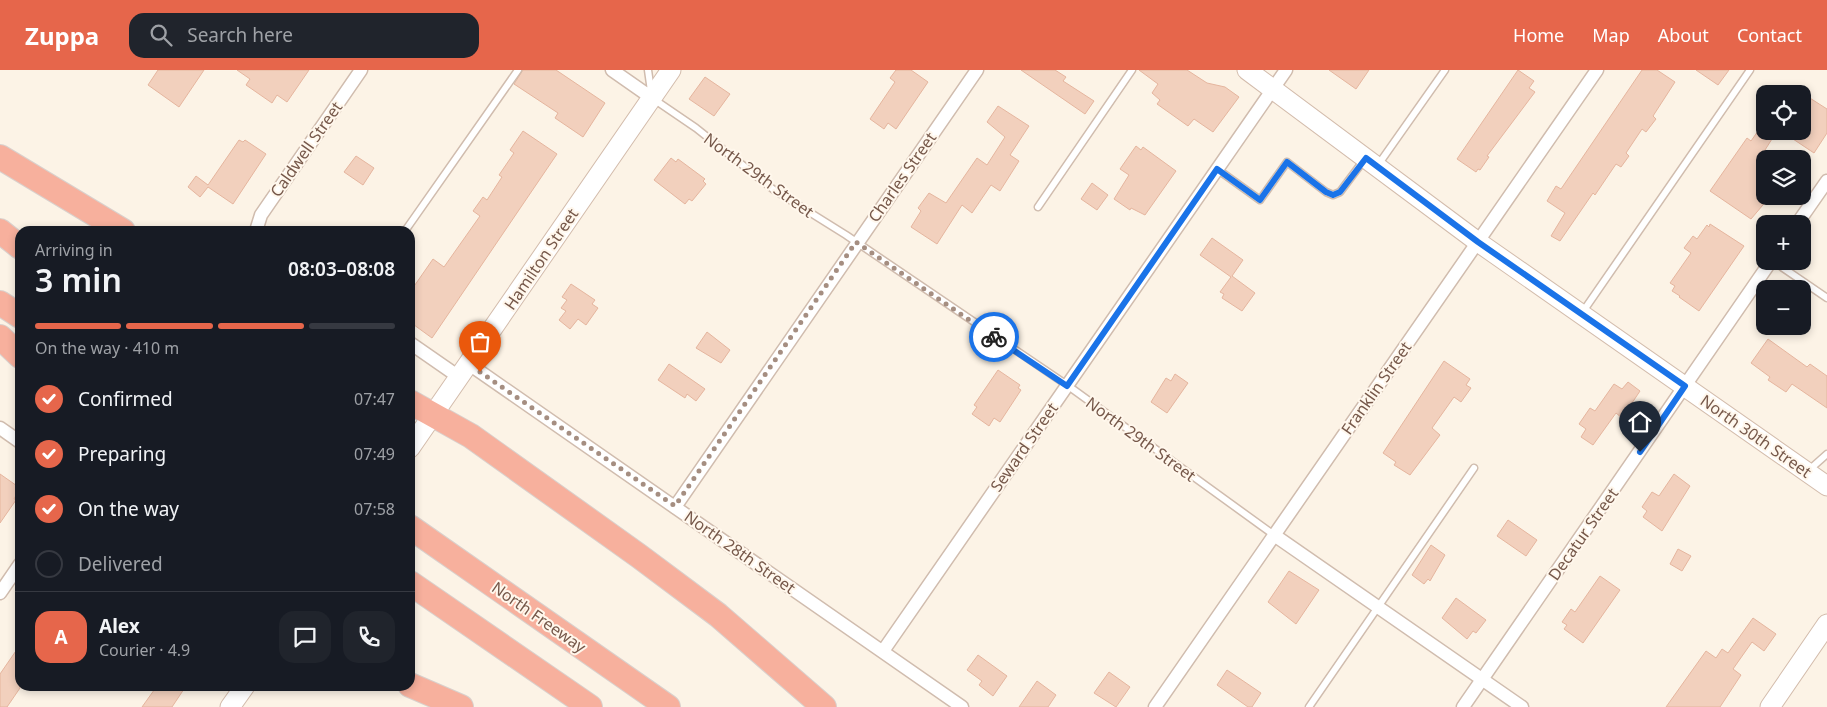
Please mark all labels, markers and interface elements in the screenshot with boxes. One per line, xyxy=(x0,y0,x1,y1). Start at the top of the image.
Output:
search box xyxy=(129,13,479,58)
text: Zuppa xyxy=(25,19,99,52)
icon: search xyxy=(147,21,175,49)
text: Search here xyxy=(187,22,293,48)
text: Home xyxy=(1513,23,1564,47)
text: Map xyxy=(1592,23,1630,47)
text: About xyxy=(1658,23,1709,47)
text: Contact xyxy=(1737,23,1802,47)
map controls xyxy=(1756,85,1811,335)
button: locate xyxy=(1756,85,1811,140)
street label: Caldwell Street xyxy=(265,97,347,201)
street label: Charles Street xyxy=(863,127,941,226)
street label: North 29th Street xyxy=(700,128,819,223)
button: layers xyxy=(1756,150,1811,205)
street label: Hamilton Street xyxy=(499,204,583,314)
button: + xyxy=(1756,215,1811,270)
text: Arriving in xyxy=(35,239,113,261)
text: 08:03–08:08 xyxy=(288,256,395,282)
text: 3 min xyxy=(35,258,122,301)
button: − xyxy=(1756,280,1811,335)
courier xyxy=(969,312,1019,362)
pin xyxy=(459,321,501,372)
icon: bike xyxy=(980,323,1008,351)
icon: bag xyxy=(466,328,494,356)
text: On the way · 410 m xyxy=(35,337,179,359)
street label: Franklin Street xyxy=(1336,337,1416,439)
icon: check xyxy=(35,385,63,413)
text: Confirmed xyxy=(78,386,173,412)
text: 07:47 xyxy=(354,388,395,410)
street label: North 30th Street xyxy=(1696,389,1816,483)
street label: North 29th Street xyxy=(1082,392,1201,487)
street label: Seward Street xyxy=(985,398,1063,496)
pin xyxy=(1619,401,1661,452)
icon: home xyxy=(1626,408,1654,436)
icon: check xyxy=(35,440,63,468)
text: Preparing xyxy=(78,441,166,467)
text: 07:49 xyxy=(354,443,395,465)
street label: Decatur Street xyxy=(1543,483,1623,585)
icon: check xyxy=(35,495,63,523)
text: On the way xyxy=(78,496,179,522)
text: 07:58 xyxy=(354,498,395,520)
street label: North 28th Street xyxy=(680,505,800,599)
text: Delivered xyxy=(78,551,163,577)
street label: North Freeway xyxy=(488,576,591,658)
button: chat xyxy=(279,611,331,663)
button: phone xyxy=(343,611,395,663)
text: Alex xyxy=(99,613,140,639)
text: A xyxy=(54,624,68,650)
text: Courier · 4.9 xyxy=(99,639,190,661)

